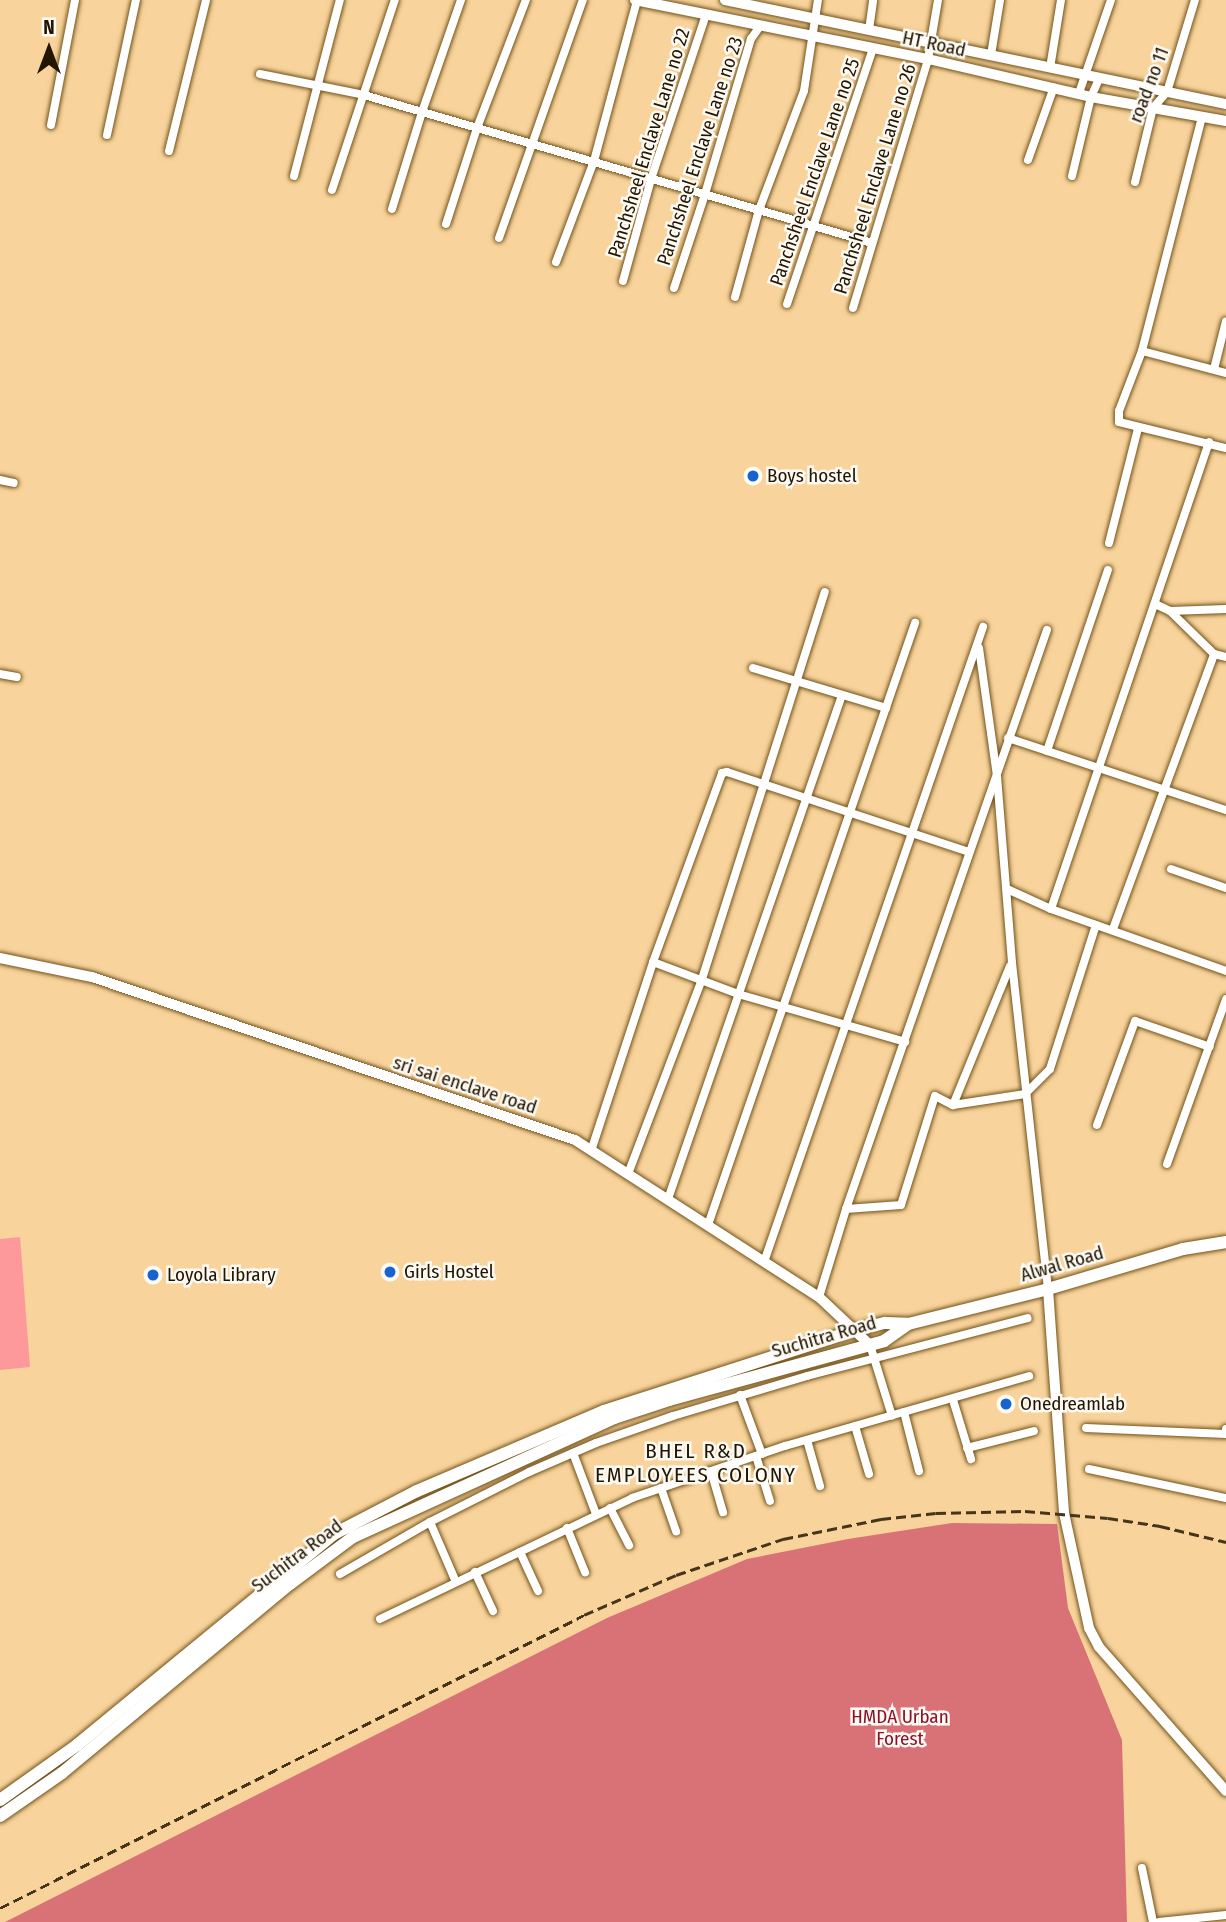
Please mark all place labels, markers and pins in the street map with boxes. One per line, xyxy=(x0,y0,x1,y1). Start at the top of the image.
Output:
place label: Boys hostel xyxy=(767,465,857,487)
marker: Boys hostel xyxy=(745,468,761,484)
place label: Girls Hostel xyxy=(404,1261,494,1283)
place label: Loyola Library xyxy=(167,1264,276,1286)
marker: Girls Hostel xyxy=(382,1264,398,1280)
marker: Loyola Library xyxy=(145,1267,161,1283)
place label: Onedreamlab xyxy=(1020,1393,1125,1415)
marker: Onedreamlab xyxy=(998,1396,1014,1412)

